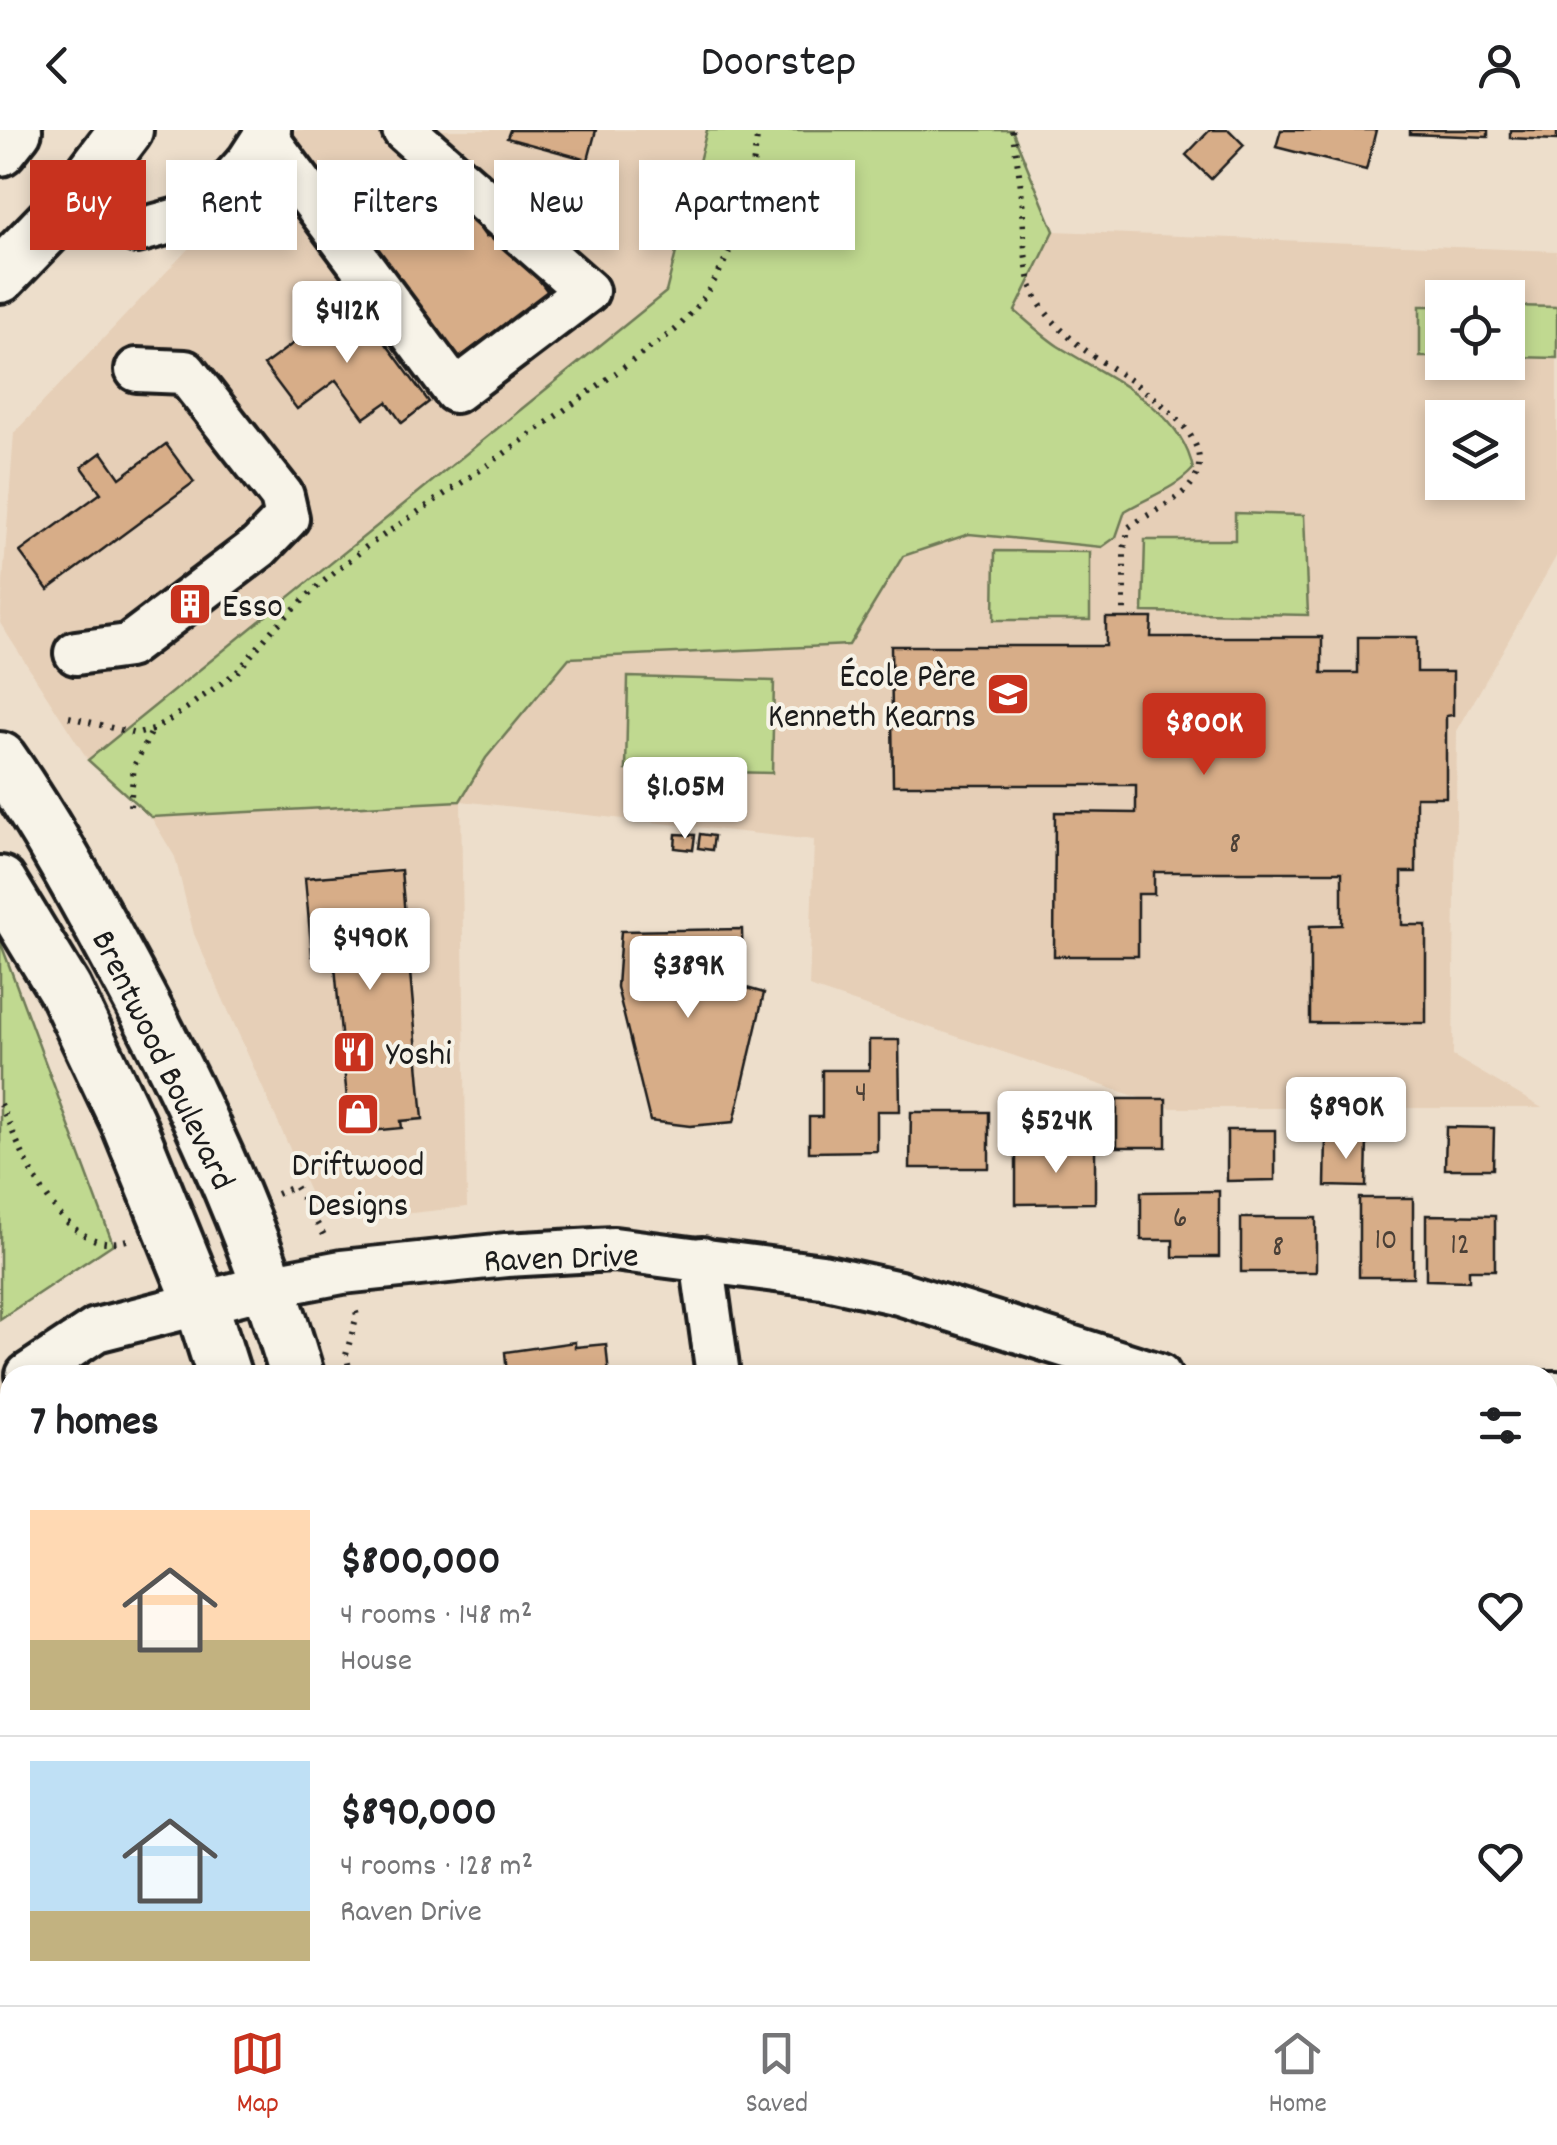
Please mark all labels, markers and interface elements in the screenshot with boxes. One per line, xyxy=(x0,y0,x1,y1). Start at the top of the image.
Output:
text: Doorstep xyxy=(700,33,857,97)
icon: back xyxy=(30,38,85,93)
icon: person xyxy=(1472,38,1527,93)
chip: Buy xyxy=(30,160,146,250)
chip: Rent xyxy=(166,160,297,250)
chip: Filters xyxy=(317,160,474,250)
chip: New xyxy=(494,160,619,250)
chip: Apartment xyxy=(639,160,855,250)
map controls xyxy=(1425,280,1525,500)
button: locate xyxy=(1425,280,1525,380)
pin: $412K xyxy=(277,281,417,366)
text: $412K xyxy=(314,290,380,336)
button: layers xyxy=(1425,400,1525,500)
building icon: Esso xyxy=(167,581,213,627)
place label: Esso xyxy=(222,584,283,634)
place label: École Père Kenneth Kearns xyxy=(768,654,976,744)
school or university icon: École Père Kenneth Kearns xyxy=(985,671,1031,717)
pin: $800K xyxy=(1134,693,1274,778)
text: $800K xyxy=(1165,702,1243,748)
pin: $1.05M xyxy=(604,757,766,842)
text: $1.05M xyxy=(645,766,725,812)
house number: 8 xyxy=(1229,825,1241,868)
pin: $490K xyxy=(300,908,440,993)
text: $490K xyxy=(332,917,408,963)
street label: Brentwood Boulevard xyxy=(76,923,245,1200)
pin: $389K xyxy=(618,936,758,1021)
text: $389K xyxy=(652,945,724,991)
restaurant icon: Yoshi xyxy=(331,1029,377,1075)
place label: Yoshi xyxy=(386,1032,452,1082)
house number: 4 xyxy=(855,1074,867,1117)
pin: $890K xyxy=(1276,1077,1416,1162)
text: $890K xyxy=(1308,1086,1384,1132)
shop icon: Driftwood Designs xyxy=(335,1091,381,1137)
pin: $524K xyxy=(986,1091,1126,1176)
text: $524K xyxy=(1019,1100,1093,1146)
place label: Driftwood Designs xyxy=(292,1143,424,1233)
house number: 6 xyxy=(1173,1199,1187,1242)
house number: 10 xyxy=(1375,1221,1397,1264)
house number: 12 xyxy=(1450,1226,1470,1269)
house number: 8 xyxy=(1272,1228,1284,1271)
street label: Raven Drive xyxy=(483,1233,640,1289)
text: 7 homes xyxy=(30,1395,159,1455)
icon: filters xyxy=(1473,1398,1528,1453)
text: $800,000 xyxy=(340,1534,501,1594)
icon: home xyxy=(110,1550,230,1670)
icon: heart xyxy=(1473,1583,1528,1638)
text: 4 rooms · 148 m² xyxy=(340,1594,532,1640)
text: House xyxy=(340,1640,412,1686)
text: $890,000 xyxy=(340,1785,497,1845)
icon: home xyxy=(110,1801,230,1921)
icon: heart xyxy=(1473,1834,1528,1889)
text: 4 rooms · 128 m² xyxy=(340,1845,533,1891)
text: Raven Drive xyxy=(340,1891,482,1937)
tab: Map xyxy=(230,2026,285,2126)
tab: Saved xyxy=(746,2026,808,2126)
tab: Home xyxy=(1268,2026,1327,2126)

